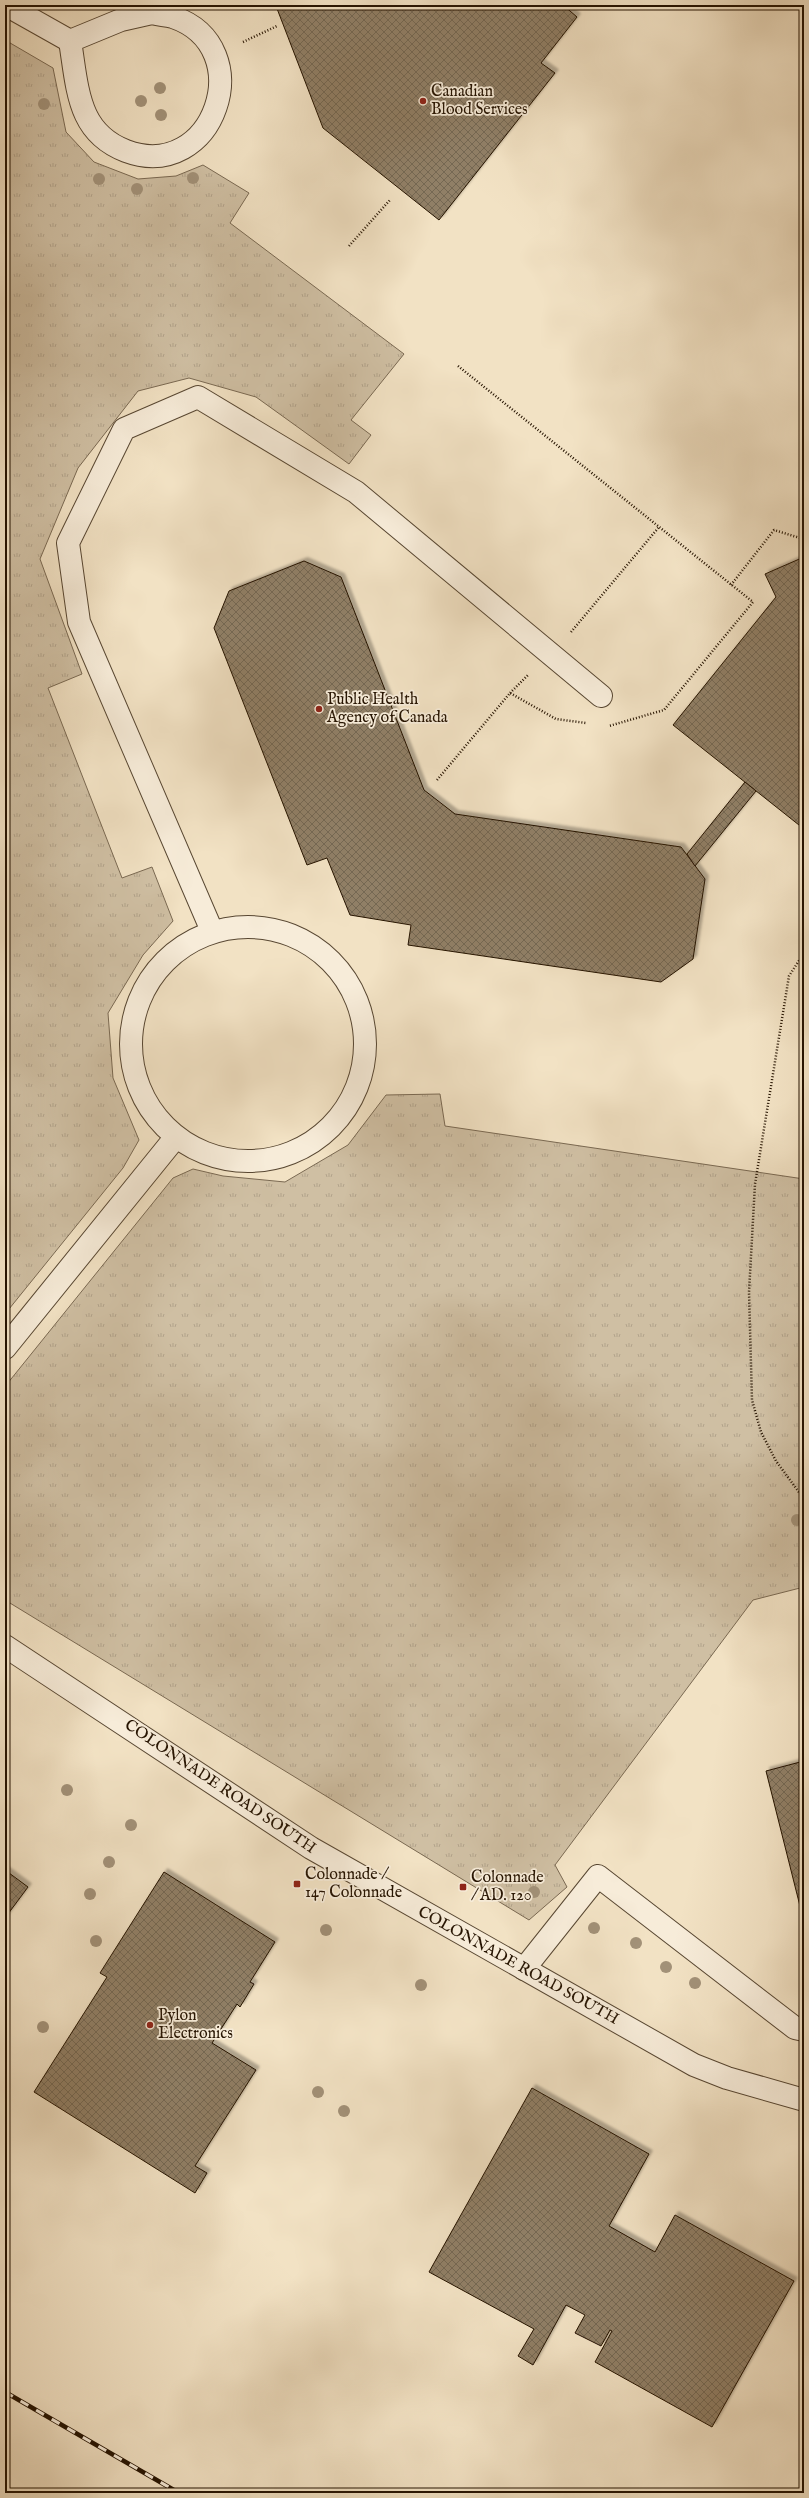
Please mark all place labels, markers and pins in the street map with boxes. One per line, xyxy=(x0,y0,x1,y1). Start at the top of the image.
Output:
place label: Canadian Blood Services xyxy=(431,82,528,120)
marker: Canadian Blood Services xyxy=(418,96,428,106)
place label: Public Health Agency of Canada xyxy=(326,690,448,728)
marker: Public Health Agency of Canada xyxy=(314,704,324,714)
place label: Colonnade / 147 Colonnade xyxy=(305,1865,402,1903)
place label: Colonnade / AD. 120 xyxy=(471,1868,544,1906)
marker: Colonnade / 147 Colonnade xyxy=(292,1879,302,1889)
marker: Colonnade / AD. 120 xyxy=(458,1882,468,1892)
place label: Pylon Electronics xyxy=(158,2006,233,2044)
marker: Pylon Electronics xyxy=(145,2020,155,2030)

